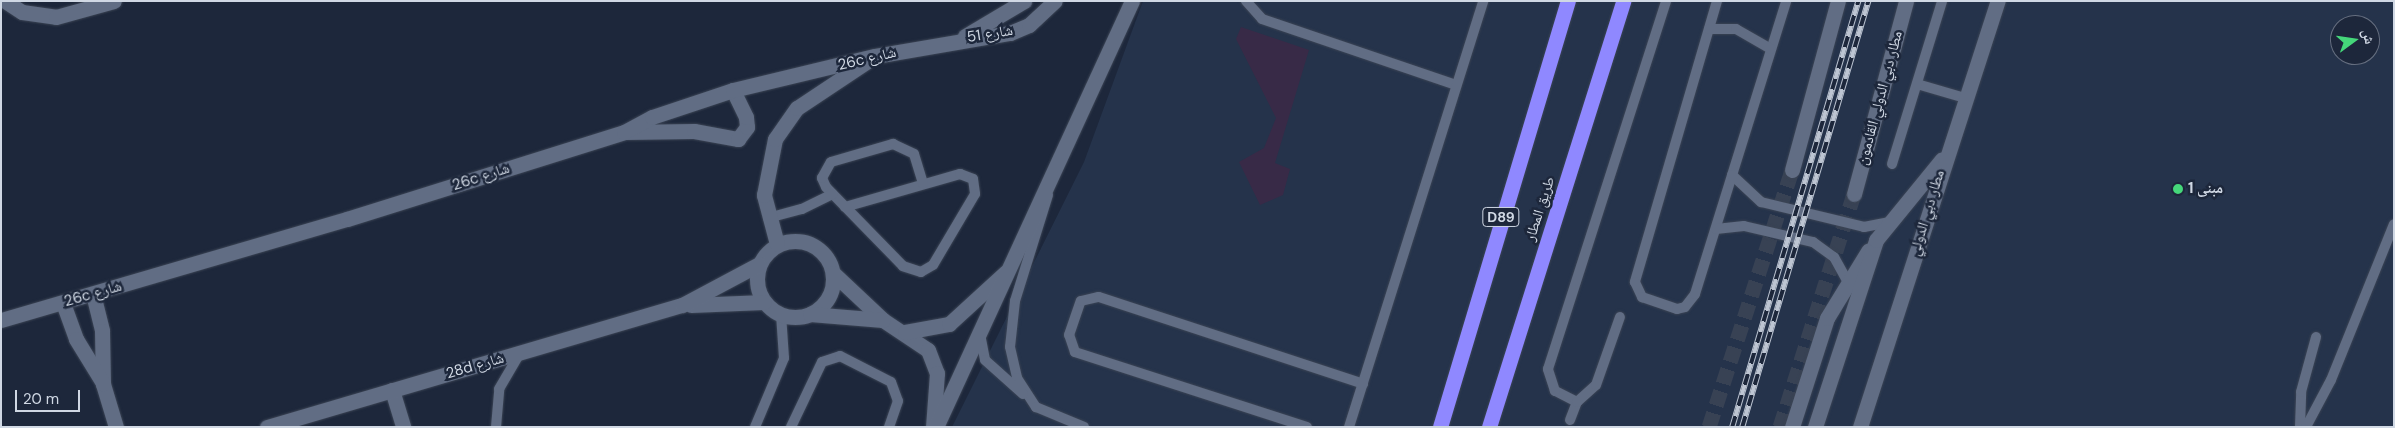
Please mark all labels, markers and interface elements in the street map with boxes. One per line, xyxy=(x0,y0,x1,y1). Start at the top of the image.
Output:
north arrow xyxy=(2330,15,2380,65)
street label: شارع 51 xyxy=(966,21,1014,47)
text: ش xyxy=(2358,27,2379,46)
street label: مطار دبي الدولي القادمون xyxy=(1853,29,1907,167)
street label: 26c شارع xyxy=(836,44,898,74)
street label: 26c شارع xyxy=(450,159,512,195)
street label: مطار دبي الدولي xyxy=(1905,168,1949,258)
street label: طريق المطار xyxy=(1521,175,1559,243)
place label: مبنى 1 xyxy=(2188,180,2223,198)
marker: مبنى 1 xyxy=(2172,183,2184,195)
road number: D89 xyxy=(1482,206,1520,228)
street label: 26c شارع xyxy=(62,277,124,311)
street label: 28d شارع xyxy=(444,349,506,383)
scale bar xyxy=(18,380,82,412)
text: 20 m xyxy=(23,389,59,409)

